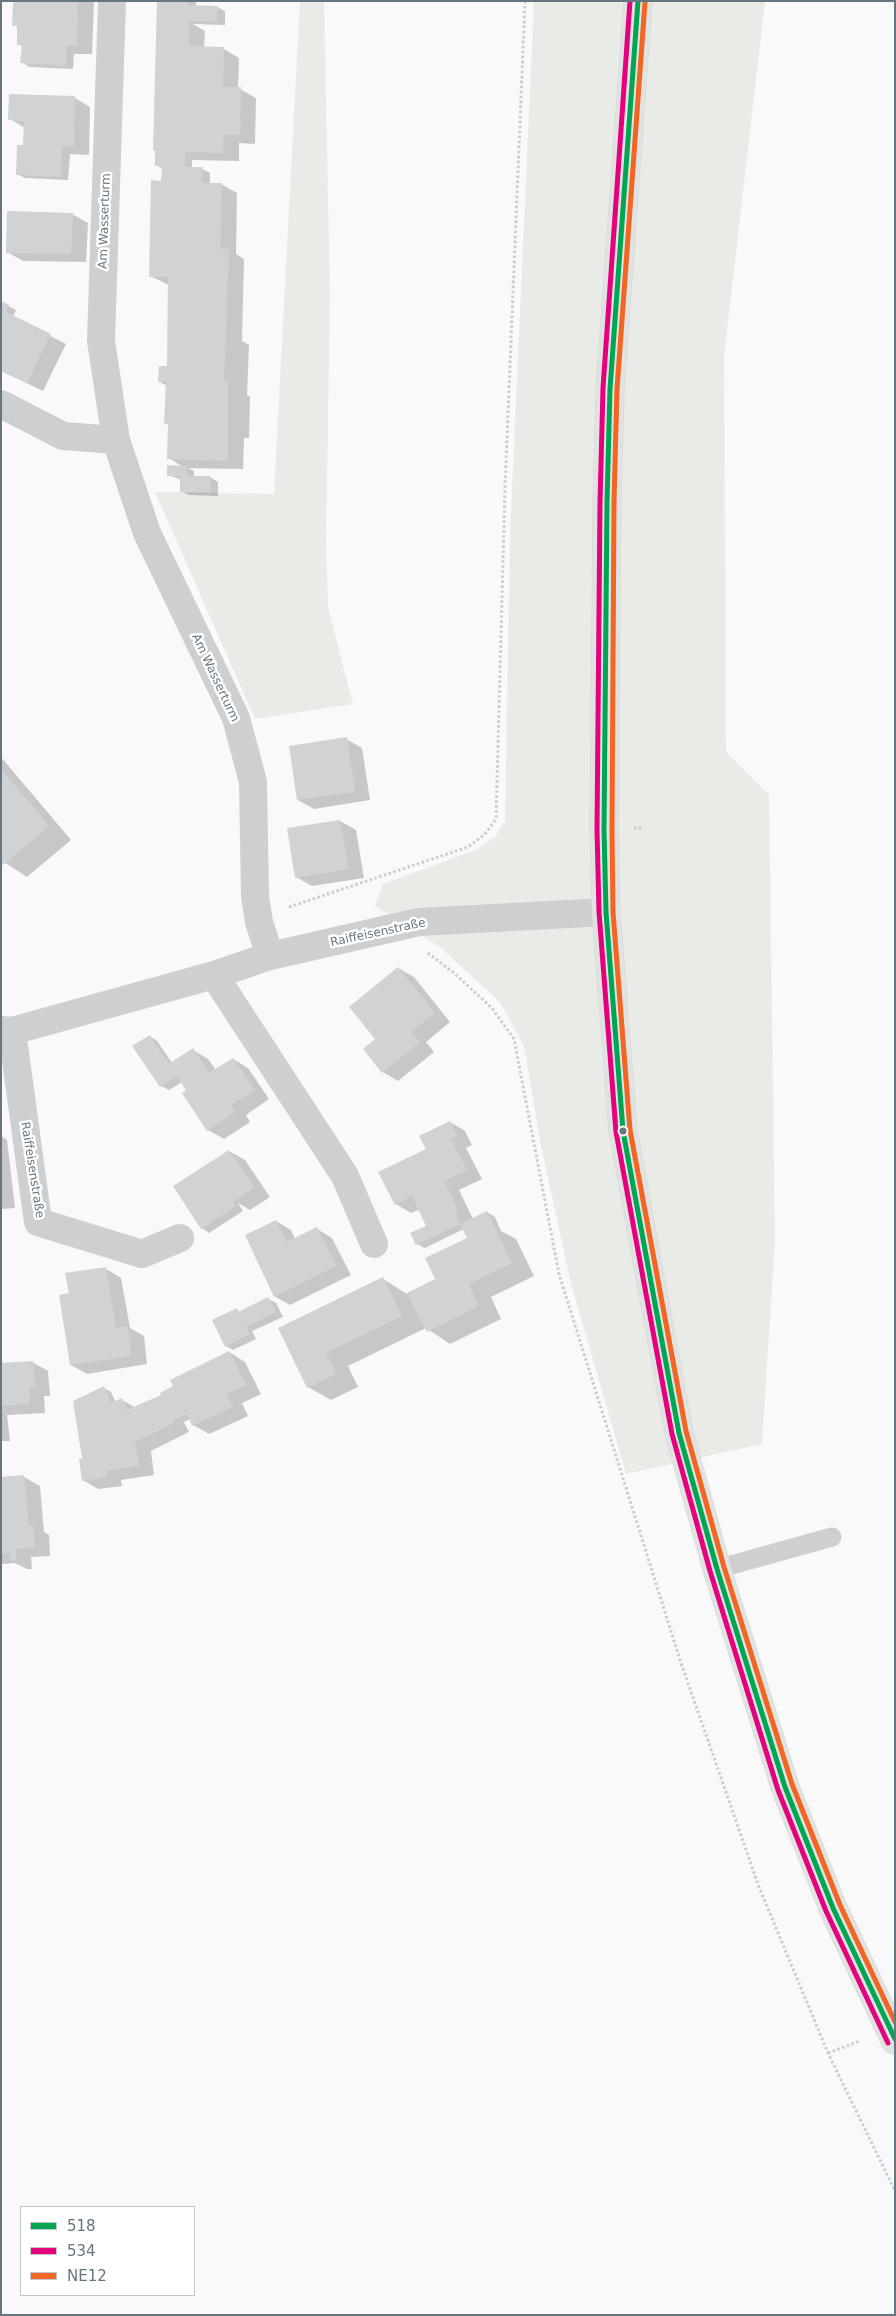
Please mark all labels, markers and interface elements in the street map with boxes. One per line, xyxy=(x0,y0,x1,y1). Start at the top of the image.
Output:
street label: Am Wasserturm xyxy=(96,173,114,269)
street label: Am Wasserturm xyxy=(188,632,242,724)
street label: Raiffeisenstraße xyxy=(329,916,427,950)
street label: Raiffeisenstraße xyxy=(17,1121,47,1219)
unlabelled marker xyxy=(618,1126,628,1136)
legend xyxy=(20,2206,195,2296)
text: 518 xyxy=(67,2217,96,2235)
text: 534 xyxy=(67,2242,96,2260)
text: NE12 xyxy=(67,2267,107,2285)

